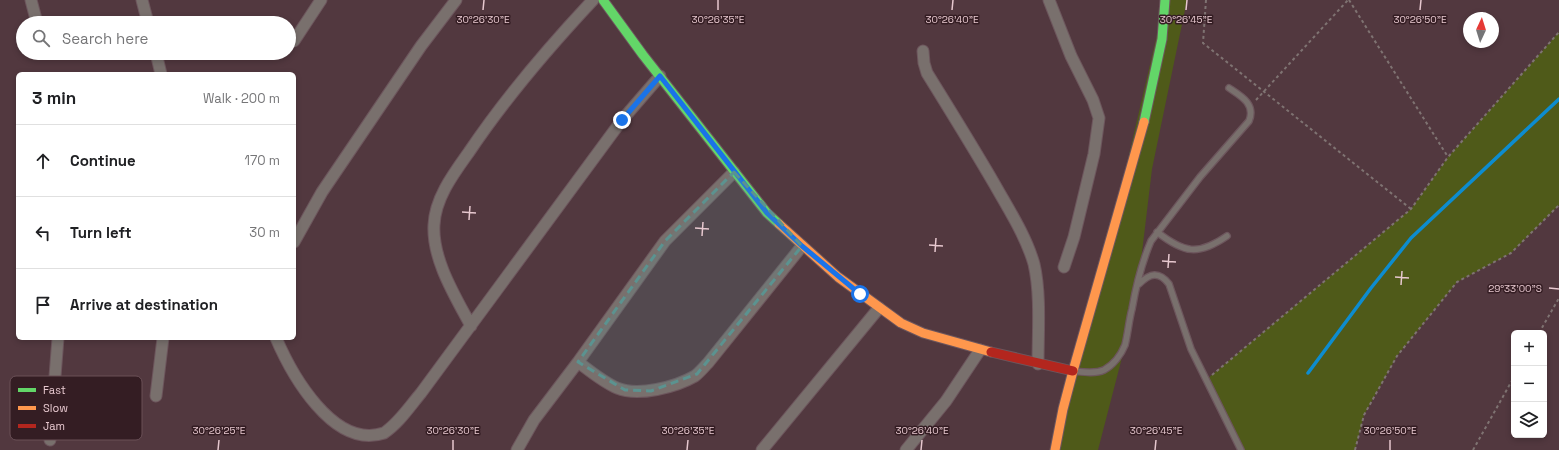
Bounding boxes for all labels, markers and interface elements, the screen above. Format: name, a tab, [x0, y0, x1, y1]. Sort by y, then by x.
north arrow	[1463, 12, 1499, 48]
text: 30°26'30"E	[456, 13, 510, 26]
text: 30°26'35"E	[692, 13, 745, 26]
text: 30°26'40"E	[925, 13, 979, 26]
text: 30°26'45"E	[1160, 13, 1213, 26]
text: 30°26'50"E	[1393, 13, 1447, 26]
search box	[16, 16, 296, 60]
icon: search	[30, 27, 52, 49]
text: Search here	[62, 29, 148, 48]
text: 3 min	[32, 87, 76, 109]
text: Walk · 200 m	[203, 90, 280, 107]
route end	[613, 111, 631, 129]
icon: ahead	[32, 150, 54, 172]
text: Continue	[70, 151, 136, 170]
text: 170 m	[244, 152, 280, 169]
icon: left	[32, 222, 54, 244]
text: Turn left	[70, 223, 132, 242]
text: 30 m	[249, 224, 280, 241]
text: 29°33'00"S	[1488, 282, 1542, 295]
route start	[851, 285, 869, 303]
icon: arrive	[32, 294, 54, 316]
text: Arrive at destination	[70, 295, 218, 314]
map controls	[1511, 330, 1547, 438]
button: +	[1511, 330, 1547, 366]
button: −	[1511, 366, 1547, 402]
legend	[10, 376, 142, 440]
text: Fast	[43, 383, 66, 397]
text: Slow	[43, 401, 68, 415]
button: layers	[1511, 402, 1547, 438]
text: Jam	[43, 419, 65, 433]
text: 30°26'25"E	[193, 424, 246, 437]
text: 30°26'30"E	[426, 424, 480, 437]
text: 30°26'35"E	[662, 424, 715, 437]
text: 30°26'40"E	[895, 424, 949, 437]
text: 30°26'45"E	[1130, 424, 1183, 437]
text: 30°26'50"E	[1363, 424, 1417, 437]

